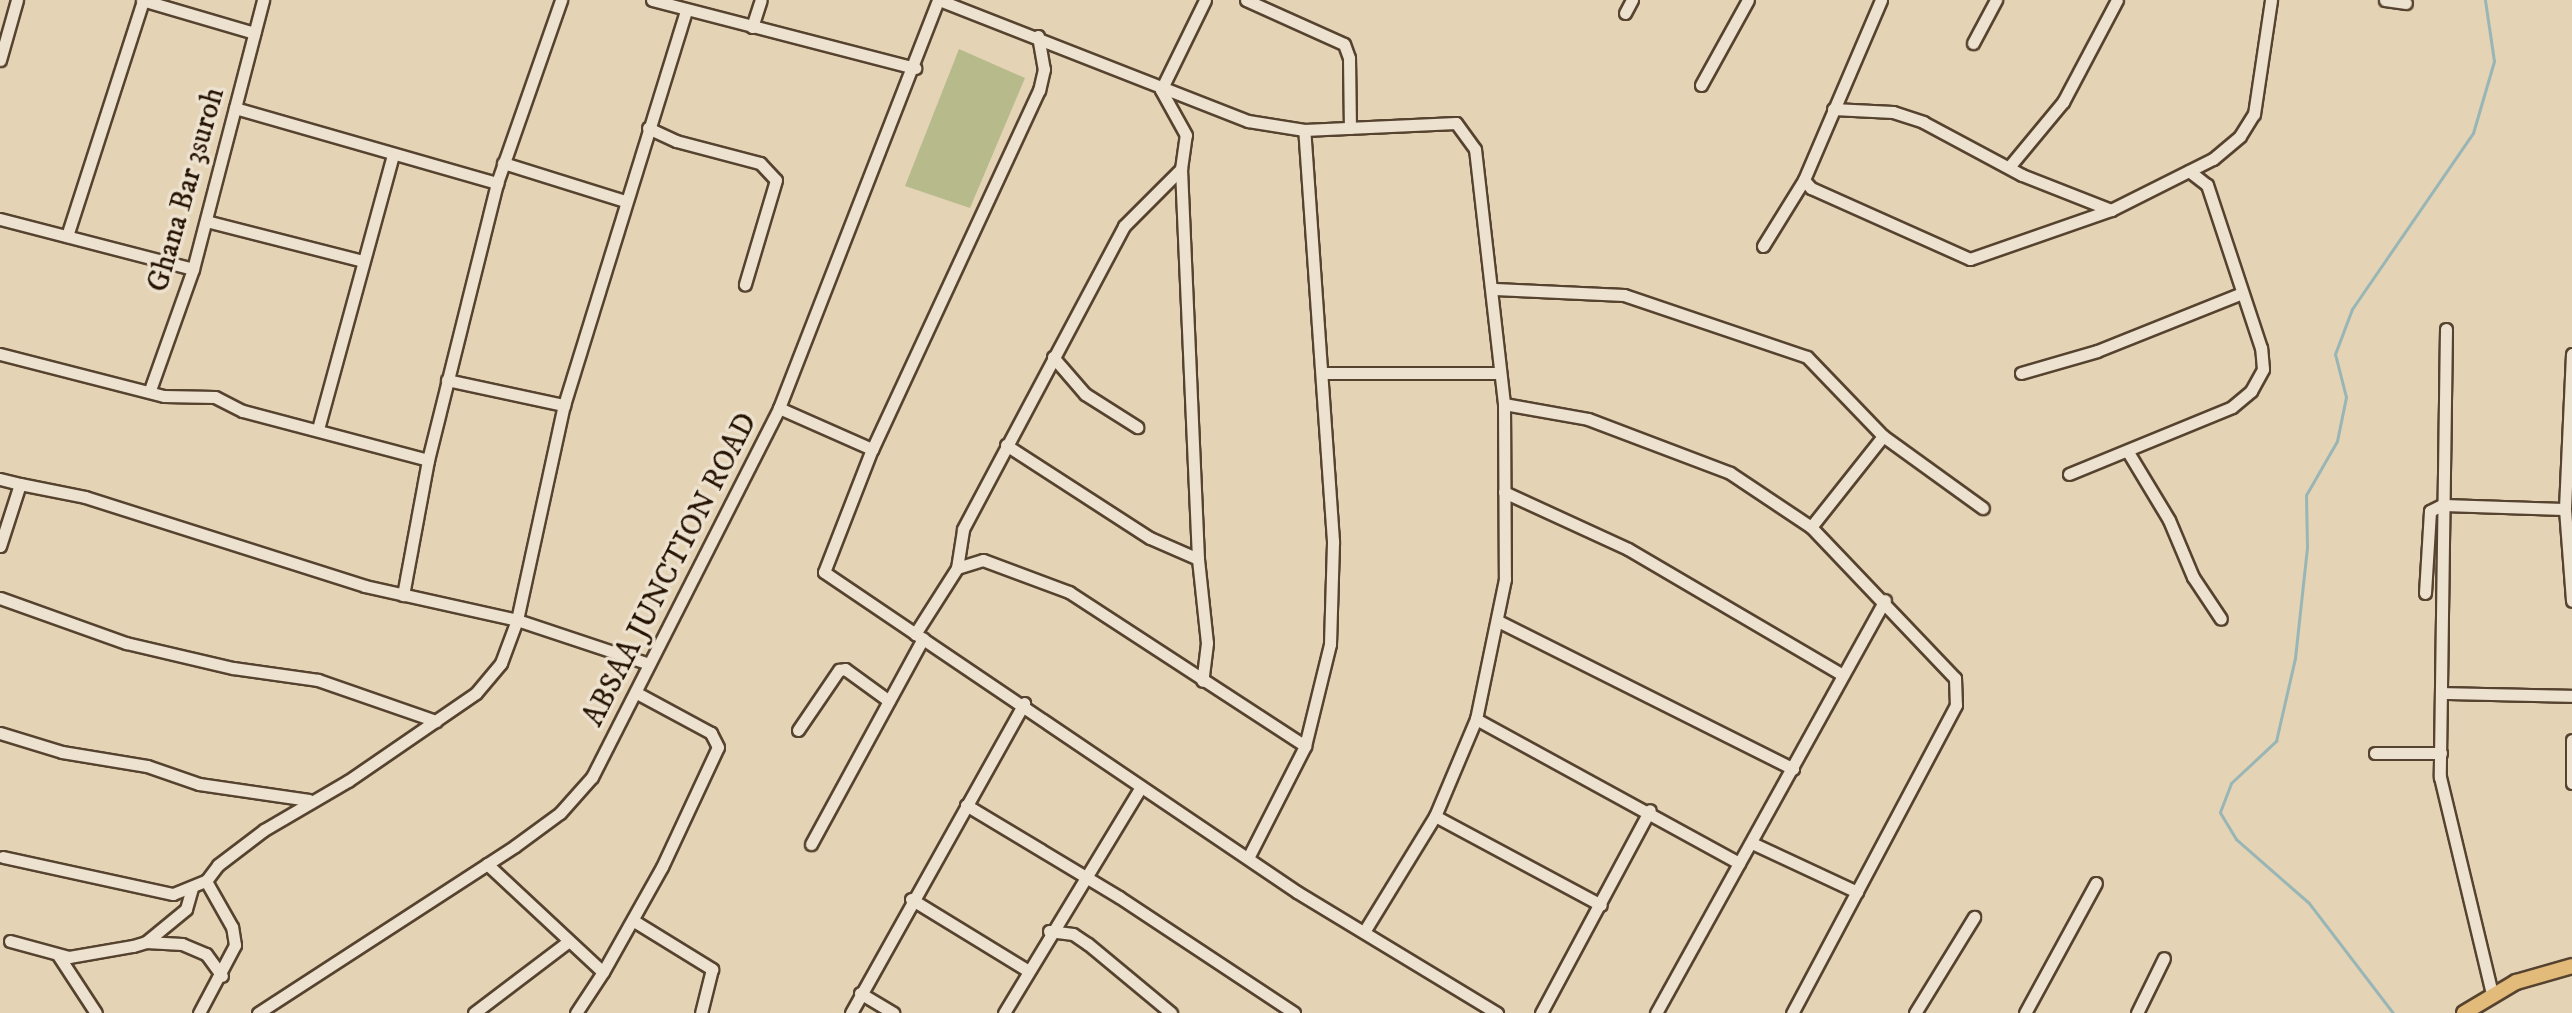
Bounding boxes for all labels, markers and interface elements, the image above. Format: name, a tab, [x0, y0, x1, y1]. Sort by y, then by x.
street label: Ghana Bar 3suroh	[141, 84, 233, 296]
street label: ABSAA JUNCTION ROAD	[576, 407, 766, 733]

